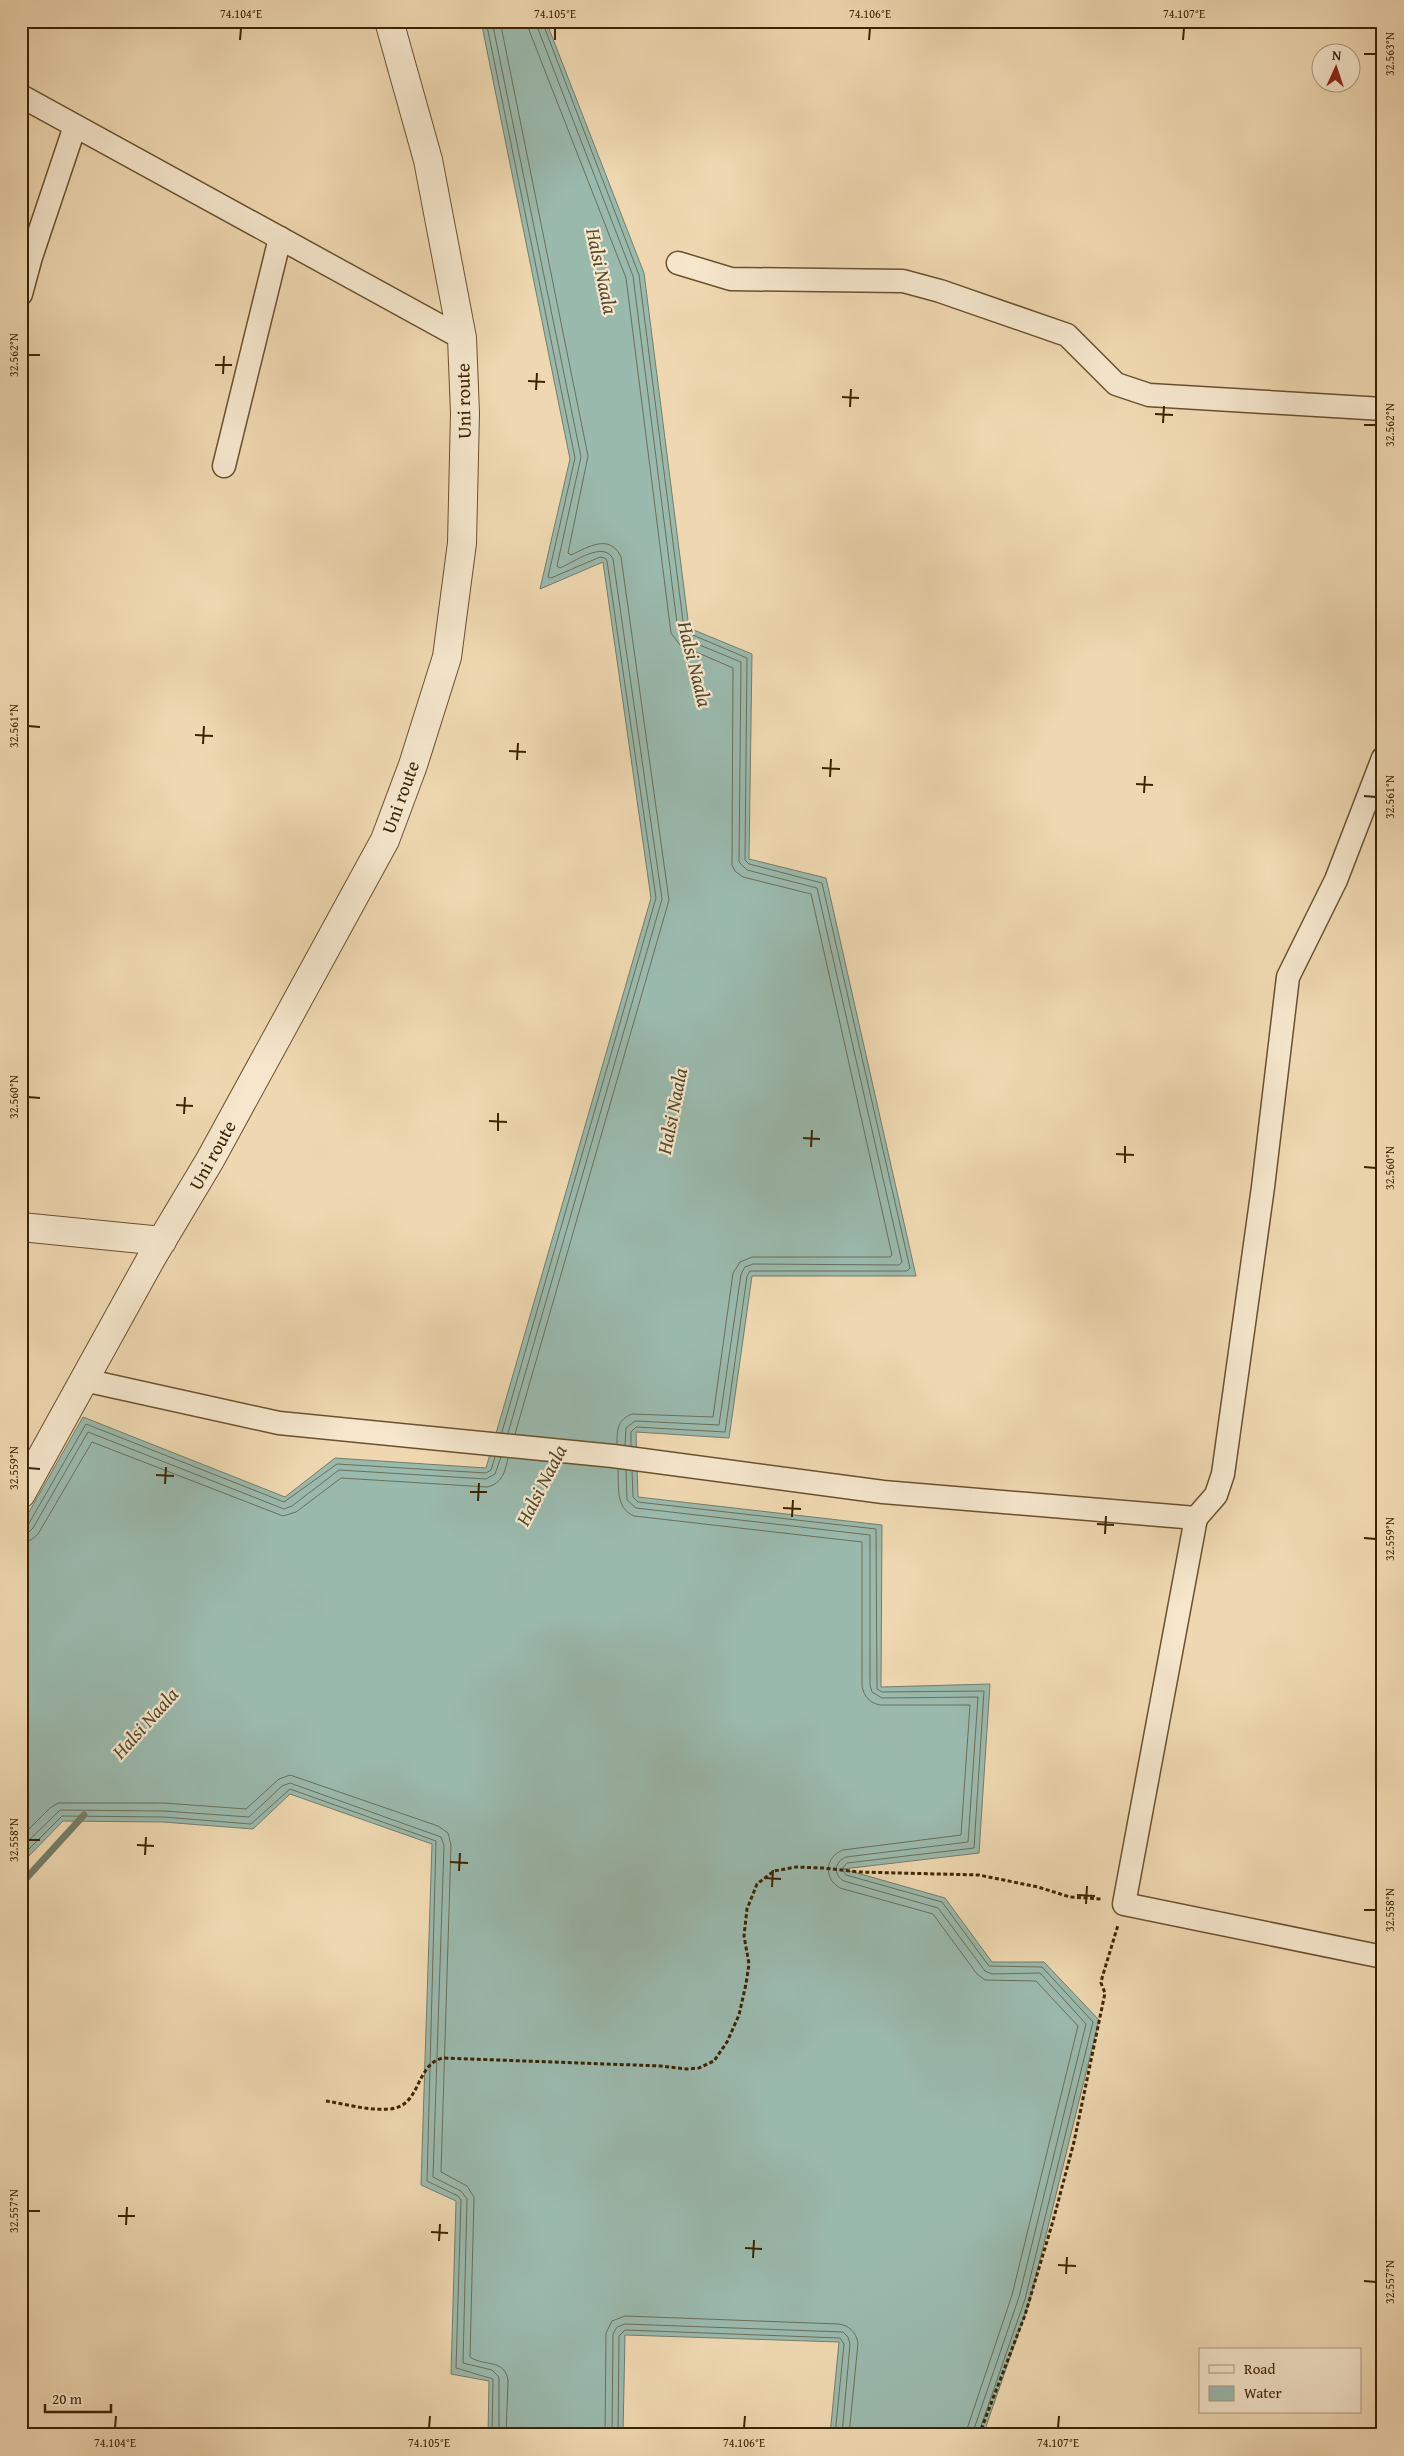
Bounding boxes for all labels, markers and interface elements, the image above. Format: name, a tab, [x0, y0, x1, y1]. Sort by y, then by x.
text: 74.104°E	[220, 5, 262, 22]
text: 74.105°E	[534, 5, 576, 22]
text: 74.106°E	[849, 5, 891, 22]
text: 74.107°E	[1163, 5, 1205, 22]
text: 32.563°N	[1381, 32, 1398, 76]
north arrow	[1312, 42, 1362, 92]
text: N	[1331, 45, 1343, 65]
water label: Halsi Naala	[579, 224, 626, 317]
text: 32.562°N	[5, 333, 22, 377]
street label: Uni route	[448, 363, 478, 439]
text: 32.562°N	[1381, 403, 1398, 447]
water label: Halsi Naala	[671, 617, 720, 711]
text: 32.561°N	[5, 704, 22, 748]
street label: Uni route	[374, 756, 426, 837]
text: 32.561°N	[1381, 775, 1398, 819]
water label: Halsi Naala	[649, 1064, 694, 1158]
text: 32.560°N	[5, 1075, 22, 1119]
street label: Uni route	[181, 1115, 243, 1195]
text: 32.560°N	[1381, 1146, 1398, 1190]
water label: Halsi Naala	[507, 1439, 574, 1531]
text: 32.559°N	[5, 1446, 22, 1490]
text: 32.559°N	[1381, 1517, 1398, 1561]
water label: Halsi Naala	[104, 1680, 185, 1766]
text: 32.558°N	[5, 1818, 22, 1862]
text: 32.558°N	[1381, 1888, 1398, 1932]
text: 32.557°N	[5, 2189, 22, 2233]
text: 32.557°N	[1381, 2260, 1398, 2304]
legend	[1199, 2348, 1362, 2414]
text: Road	[1244, 2358, 1275, 2379]
scale bar	[45, 2381, 111, 2413]
text: Water	[1244, 2382, 1282, 2403]
text: 20 m	[52, 2388, 83, 2409]
text: 74.104°E	[94, 2434, 136, 2451]
text: 74.105°E	[408, 2434, 450, 2451]
text: 74.106°E	[723, 2434, 765, 2451]
text: 74.107°E	[1037, 2434, 1079, 2451]

